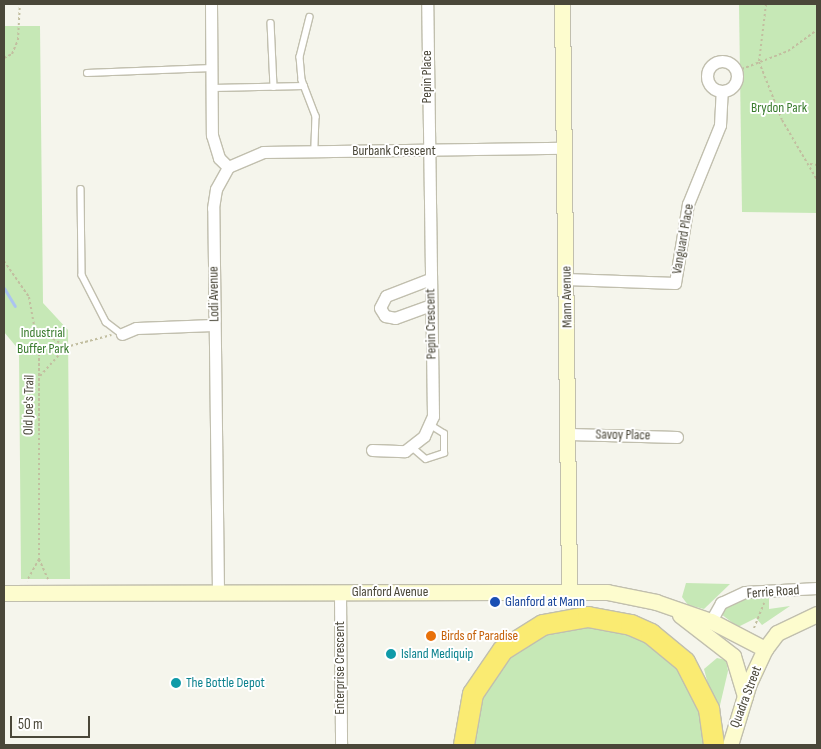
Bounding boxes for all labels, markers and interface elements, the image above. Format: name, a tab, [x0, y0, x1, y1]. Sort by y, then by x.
street label: Pepin Place	[419, 50, 435, 104]
park label: Brydon Park	[751, 100, 807, 116]
street label: Burbank Crescent	[352, 143, 436, 159]
street label: Vanguard Place	[669, 203, 697, 275]
street label: Lodi Avenue	[205, 266, 223, 322]
street label: Mann Avenue	[558, 266, 576, 328]
street label: Pepin Crescent	[422, 288, 440, 360]
park label: Industrial Buffer Park	[17, 325, 69, 358]
street label: Old Joe's Trail	[20, 375, 38, 435]
street label: Savoy Place	[595, 426, 651, 444]
street label: Ferrie Road	[746, 582, 800, 602]
street label: Glanford Avenue	[352, 584, 428, 600]
place label: Glanford at Mann	[505, 594, 585, 610]
marker: Glanford at Mann	[489, 596, 501, 608]
street label: Enterprise Crescent	[332, 621, 348, 715]
place label: Birds of Paradise	[441, 628, 518, 644]
marker: Birds of Paradise	[425, 630, 437, 642]
place label: Island Mediquip	[401, 646, 473, 662]
marker: Island Mediquip	[385, 648, 397, 660]
street label: Quadra Street	[727, 664, 765, 730]
place label: The Bottle Depot	[186, 675, 265, 691]
marker: The Bottle Depot	[170, 677, 182, 689]
scale bar	[12, 706, 92, 738]
text: 50 m	[18, 715, 43, 734]

